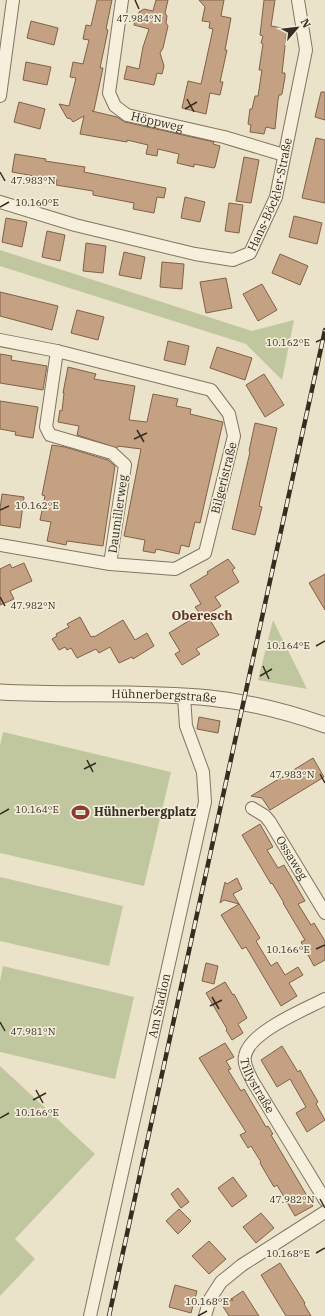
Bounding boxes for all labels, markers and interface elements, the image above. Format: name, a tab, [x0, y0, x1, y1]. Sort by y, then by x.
north arrow	[277, 8, 317, 48]
text: 47.984°N	[116, 12, 162, 25]
text: N	[298, 16, 314, 31]
street label: Höppweg	[130, 108, 185, 135]
street label: Hans-Böckler-Straße	[244, 136, 295, 254]
text: 47.983°N	[10, 174, 56, 187]
text: 10.160°E	[15, 196, 59, 209]
text: 10.162°E	[266, 336, 310, 349]
street label: Bilgeristraße	[207, 440, 240, 515]
street label: Daumillerweg	[105, 473, 131, 554]
text: 10.162°E	[15, 499, 59, 512]
text: 47.982°N	[10, 599, 56, 612]
district label: Oberesch	[171, 607, 233, 624]
text: 10.164°E	[266, 639, 310, 652]
street label: Hühnerbergstraße	[111, 686, 217, 706]
text: 47.983°N	[269, 768, 315, 781]
sports icon: Hühnerbergplatz	[71, 802, 91, 822]
text: 10.164°E	[15, 803, 59, 816]
place label: Hühnerbergplatz	[94, 804, 196, 819]
street label: Ossaweg	[273, 833, 311, 883]
text: 10.166°E	[266, 943, 310, 956]
street label: Am Stadion	[144, 971, 174, 1039]
text: 47.981°N	[10, 1025, 56, 1038]
street label: Tillystraße	[237, 1057, 278, 1116]
text: 10.166°E	[15, 1106, 59, 1119]
text: 47.982°N	[269, 1193, 315, 1206]
text: 10.168°E	[266, 1247, 310, 1260]
text: 10.168°E	[185, 1295, 229, 1308]

